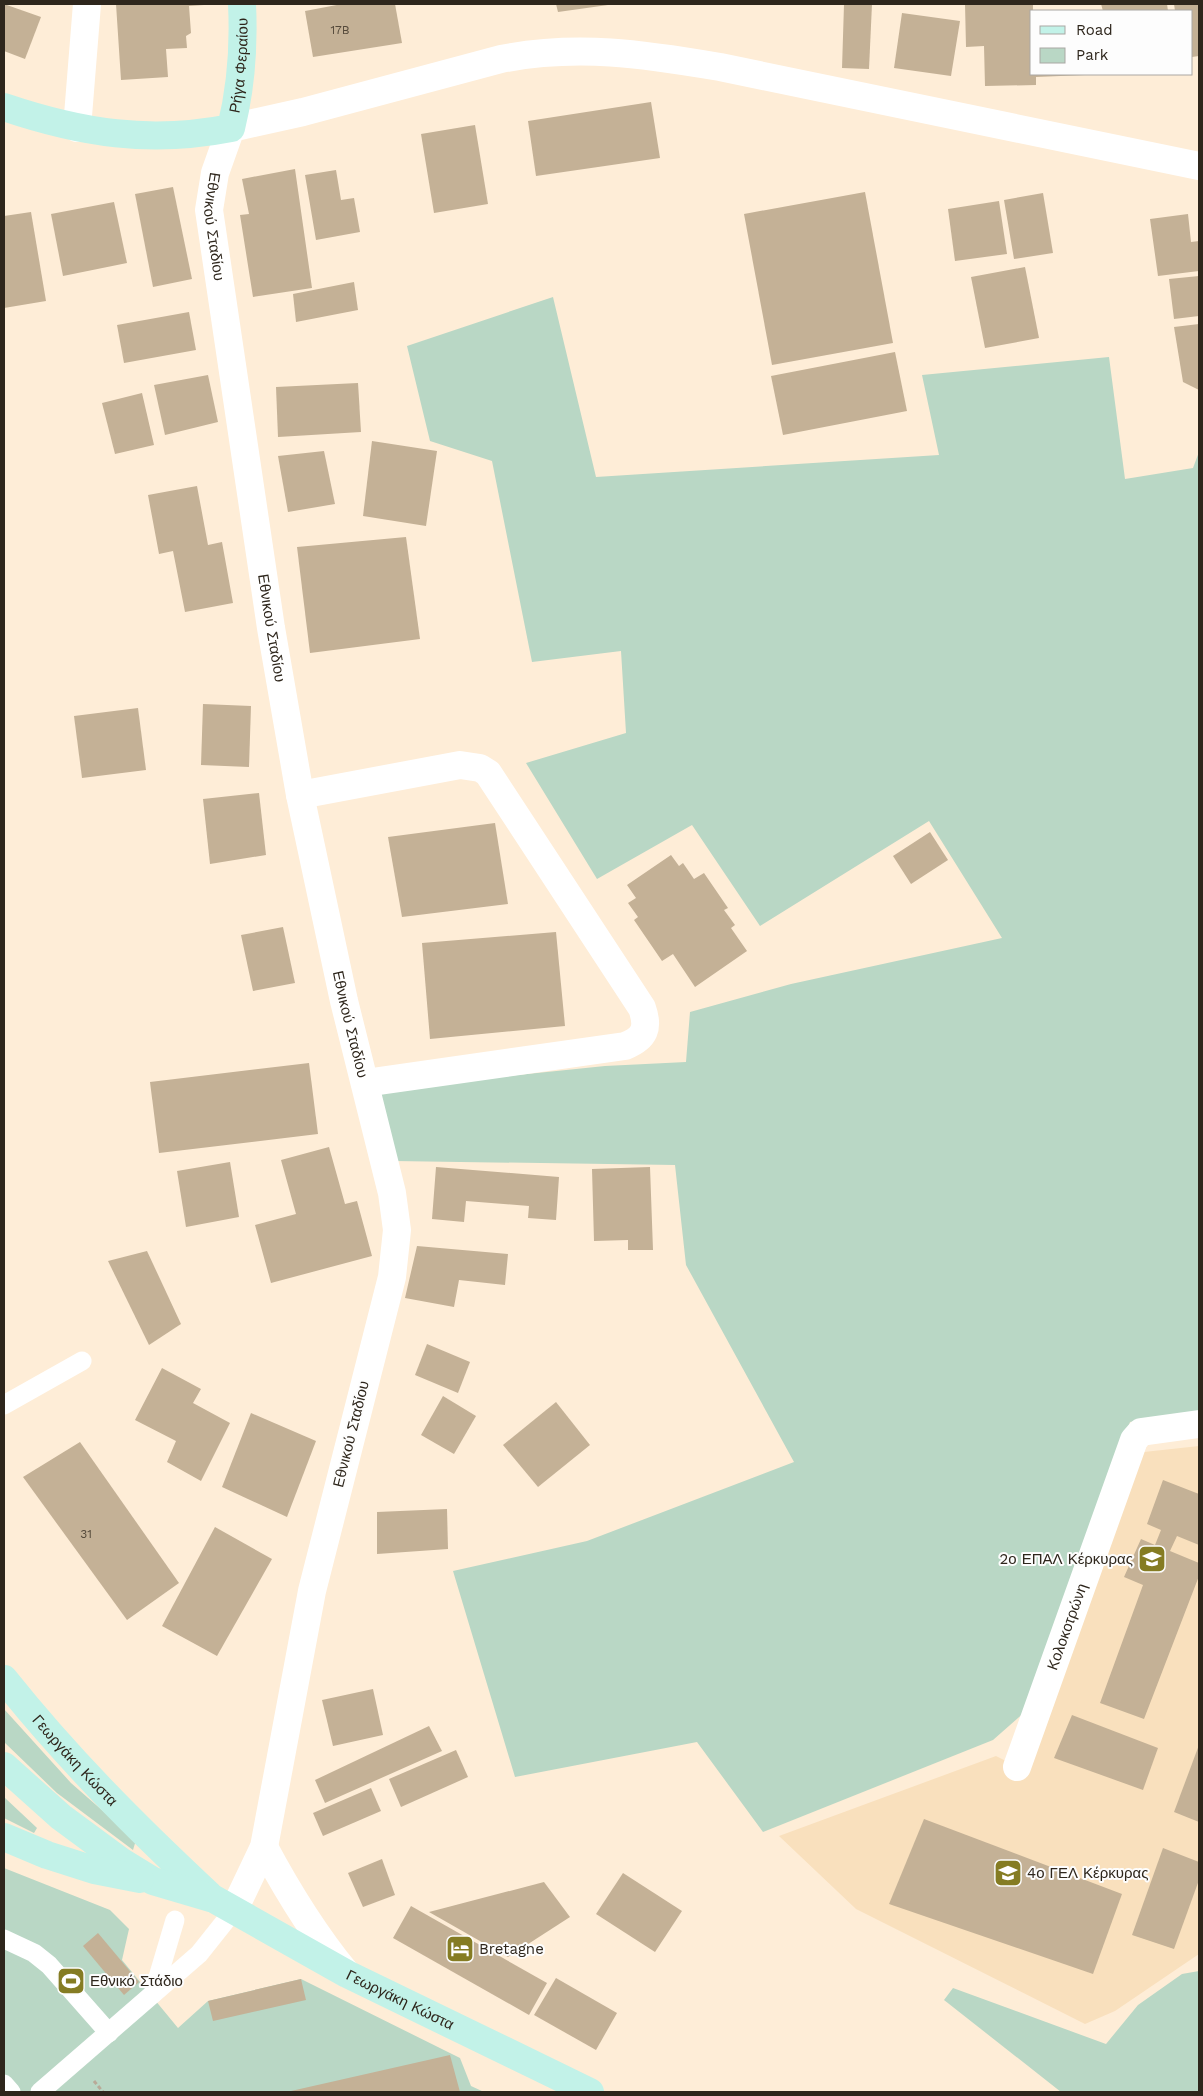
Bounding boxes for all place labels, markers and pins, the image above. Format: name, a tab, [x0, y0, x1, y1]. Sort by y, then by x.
school or university icon: 2ο ΕΠΑΛ Κέρκυρας	[1137, 1544, 1167, 1574]
place label: 2ο ΕΠΑΛ Κέρκυρας	[999, 1550, 1133, 1568]
school or university icon: 4ο ΓΕΛ Κέρκυρας	[993, 1858, 1023, 1888]
place label: 4ο ΓΕΛ Κέρκυρας	[1027, 1864, 1148, 1882]
hotel icon: Bretagne	[445, 1934, 475, 1964]
place label: Bretagne	[479, 1940, 544, 1958]
sports icon: Εθνικό Στάδιο	[56, 1966, 86, 1996]
place label: Εθνικό Στάδιο	[90, 1972, 183, 1990]

